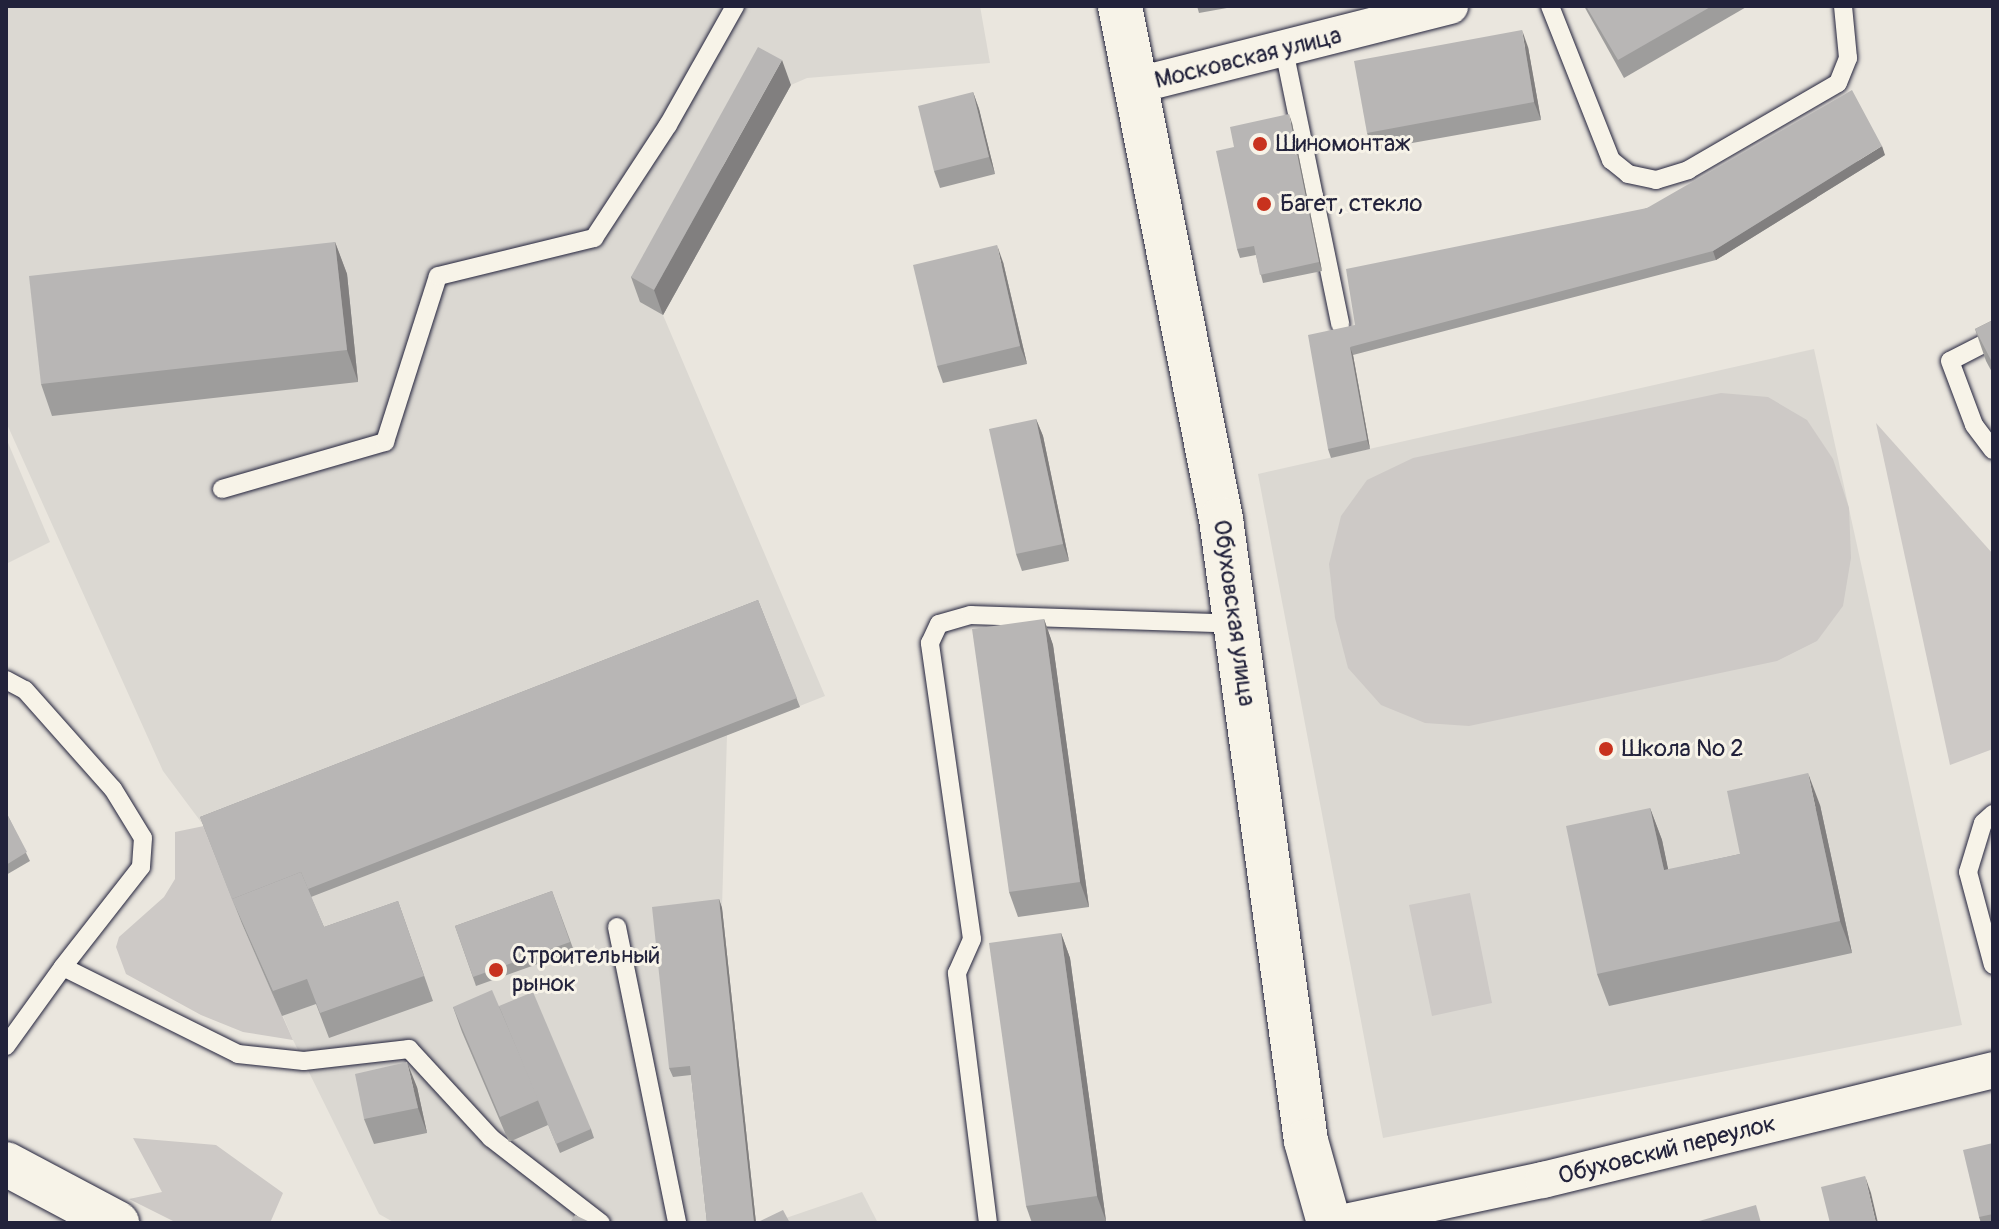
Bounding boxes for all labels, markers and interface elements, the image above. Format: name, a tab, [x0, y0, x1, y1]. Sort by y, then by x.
street label: Московская улица	[1152, 21, 1344, 95]
place label: Шиномонтаж	[1276, 130, 1410, 158]
marker: Шиномонтаж	[1251, 135, 1269, 153]
place label: Багет, стекло	[1280, 190, 1422, 218]
marker: Багет, стекло	[1255, 195, 1273, 213]
street label: Обуховская улица	[1207, 518, 1261, 708]
place label: Школа № 2	[1622, 735, 1744, 763]
marker: Школа № 2	[1597, 740, 1615, 758]
place label: Строительный рынок	[512, 942, 660, 998]
marker: Строительный рынок	[487, 961, 505, 979]
street label: Обуховский переулок	[1555, 1109, 1779, 1191]

